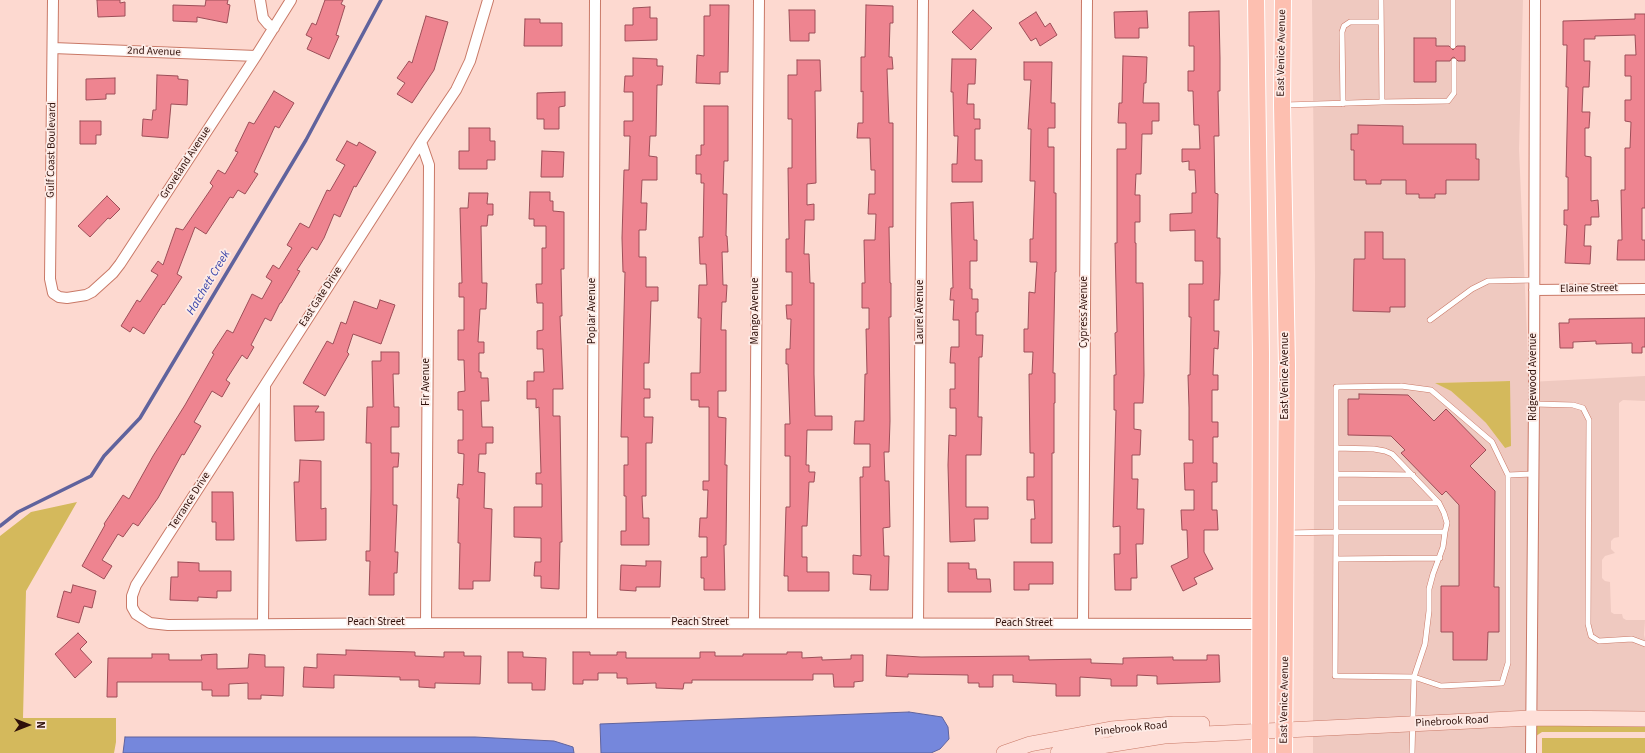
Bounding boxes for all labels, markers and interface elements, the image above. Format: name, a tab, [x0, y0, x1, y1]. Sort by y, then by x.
street label: East Venice Avenue	[1275, 9, 1289, 97]
street label: 2nd Avenue	[127, 44, 181, 60]
street label: Gulf Coast Boulevard	[45, 102, 59, 198]
street label: Groveland Avenue	[158, 124, 214, 202]
water label: Hatchett Creek	[184, 248, 234, 318]
street label: East Gate Drive	[297, 265, 345, 329]
street label: Cypress Avenue	[1078, 276, 1092, 348]
street label: Mango Avenue	[749, 277, 763, 345]
street label: Poplar Avenue	[586, 278, 600, 344]
street label: Laurel Avenue	[914, 280, 928, 344]
street label: Elaine Street	[1560, 282, 1618, 296]
street label: East Venice Avenue	[1279, 332, 1293, 420]
street label: Ridgewood Avenue	[1527, 333, 1541, 421]
street label: Fir Avenue	[420, 358, 434, 406]
street label: Terrance Drive	[167, 470, 213, 532]
street label: Peach Street	[347, 616, 405, 630]
street label: Peach Street	[671, 616, 729, 630]
street label: Peach Street	[995, 617, 1053, 631]
street label: East Venice Avenue	[1278, 656, 1292, 744]
north arrow	[8, 705, 48, 745]
street label: Pinebrook Road	[1415, 713, 1489, 731]
street label: Pinebrook Road	[1094, 719, 1168, 739]
text: N	[33, 721, 48, 729]

